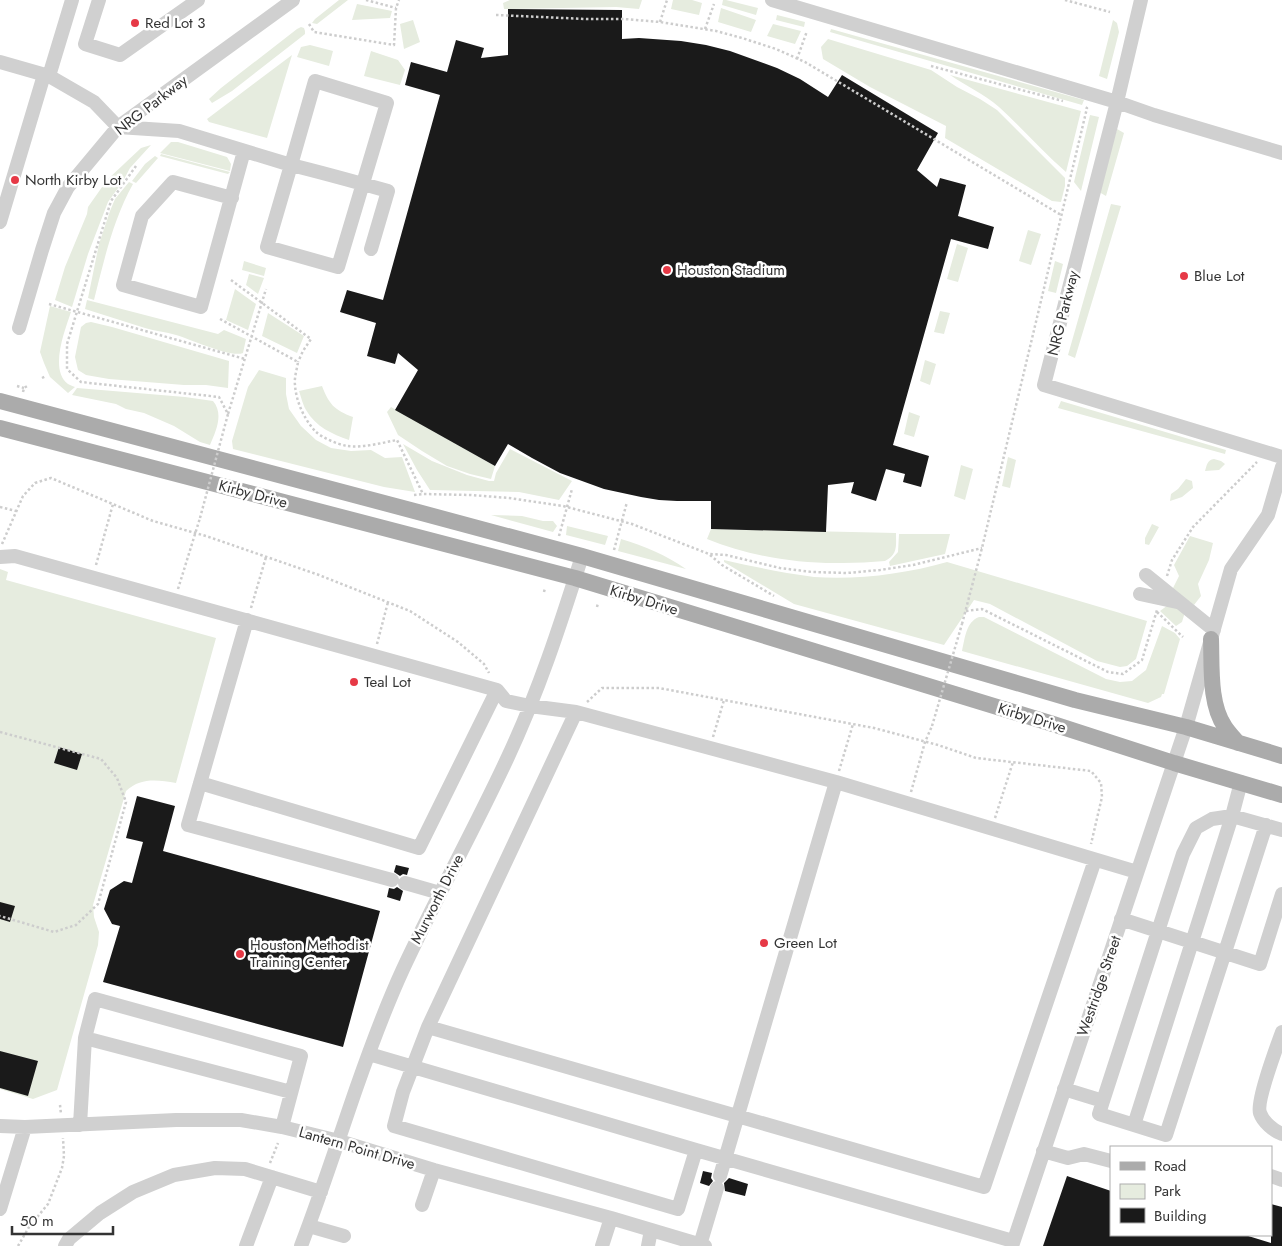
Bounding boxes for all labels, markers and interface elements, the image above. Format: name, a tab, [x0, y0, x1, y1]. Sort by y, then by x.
place label: Red Lot 3	[145, 12, 205, 34]
marker: Red Lot 3	[129, 17, 141, 29]
street label: NRG Parkway	[110, 69, 192, 140]
place label: North Kirby Lot	[25, 169, 122, 191]
marker: North Kirby Lot	[9, 174, 21, 186]
place label: Houston Stadium	[677, 259, 785, 281]
marker: Houston Stadium	[661, 264, 673, 276]
place label: Blue Lot	[1194, 265, 1245, 287]
street label: NRG Parkway	[1042, 268, 1084, 358]
marker: Blue Lot	[1178, 270, 1190, 282]
street label: Kirby Drive	[216, 474, 290, 514]
street label: Kirby Drive	[607, 579, 681, 621]
place label: Teal Lot	[364, 671, 411, 693]
marker: Teal Lot	[348, 676, 360, 688]
street label: Kirby Drive	[995, 697, 1069, 739]
street label: Murworth Drive	[405, 850, 469, 948]
place label: Green Lot	[774, 932, 837, 954]
street label: Westridge Street	[1071, 932, 1127, 1039]
place label: Houston Methodist Training Center	[250, 934, 369, 973]
marker: Green Lot	[758, 937, 770, 949]
marker: Houston Methodist Training Center	[234, 948, 246, 960]
street label: Lantern Point Drive	[296, 1121, 418, 1175]
legend	[1110, 1146, 1272, 1236]
text: Road	[1154, 1155, 1186, 1177]
text: Park	[1154, 1180, 1181, 1202]
scale bar	[12, 1204, 114, 1236]
text: Building	[1154, 1205, 1206, 1227]
text: 50 m	[20, 1210, 54, 1232]

